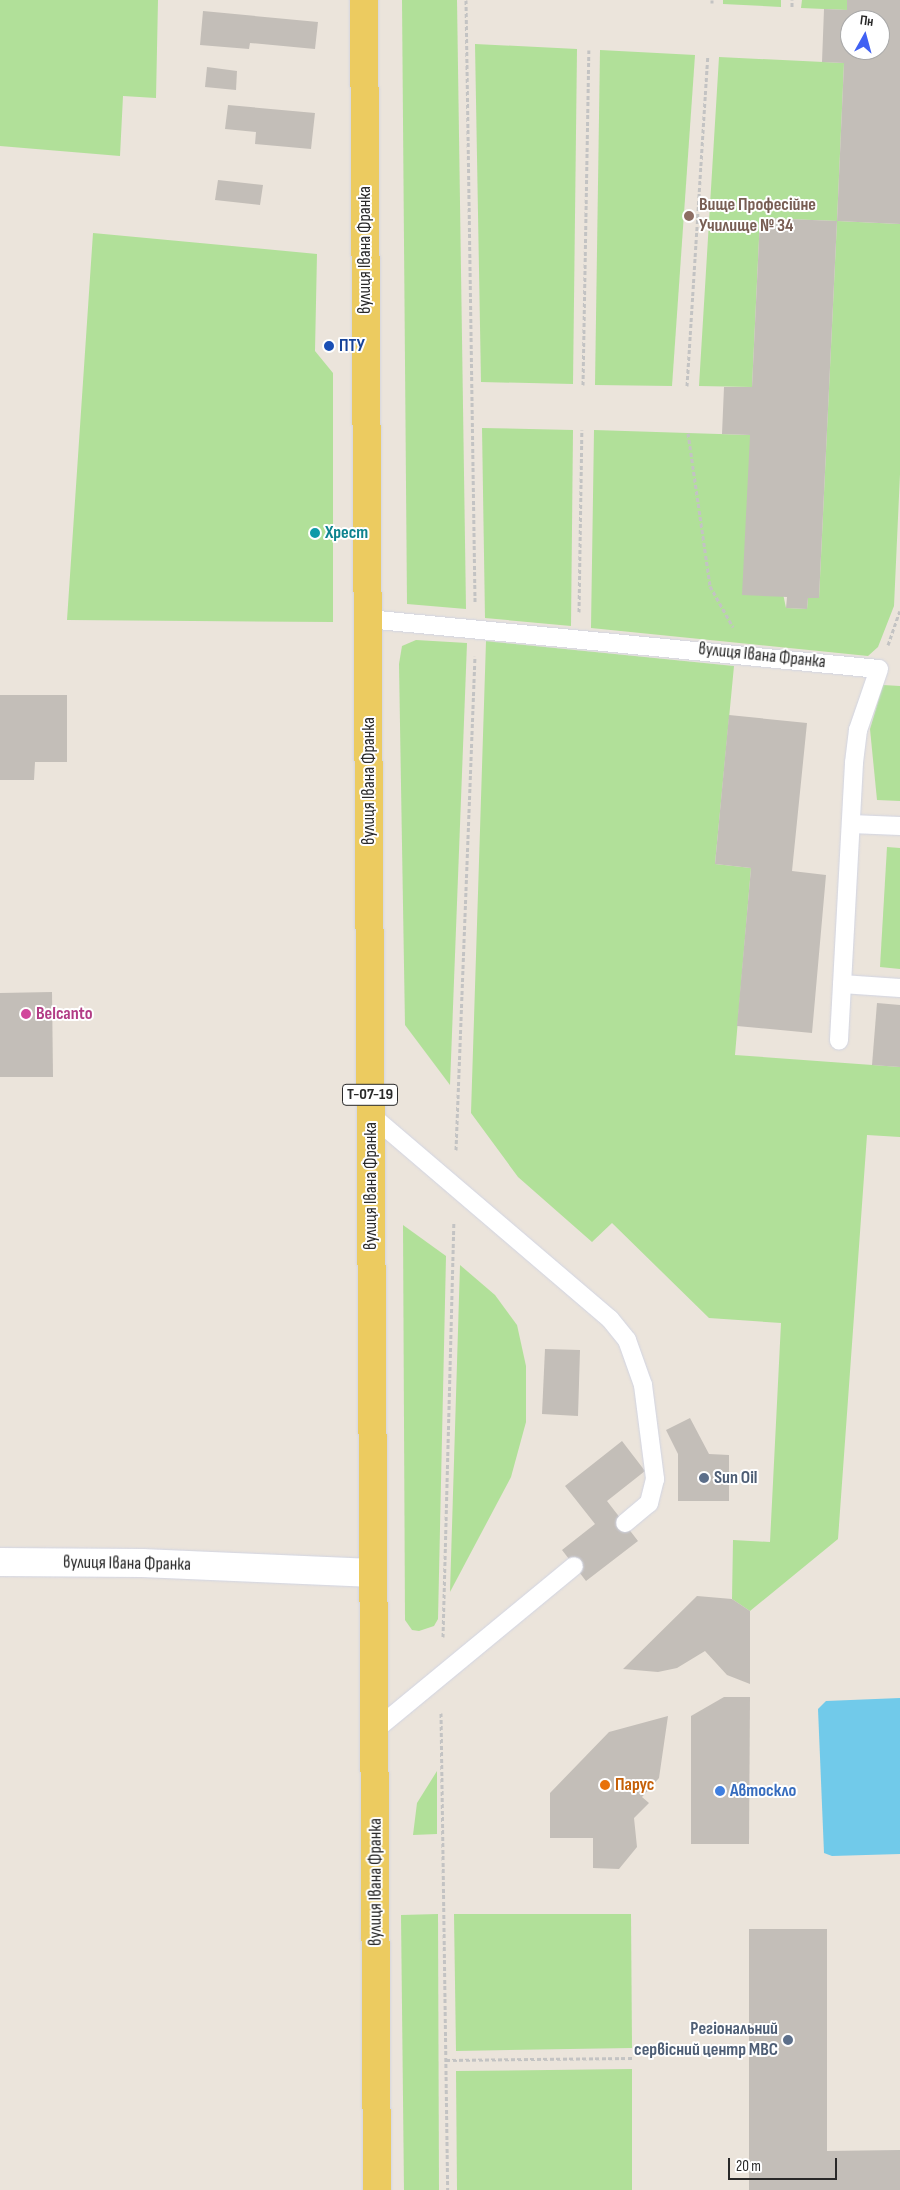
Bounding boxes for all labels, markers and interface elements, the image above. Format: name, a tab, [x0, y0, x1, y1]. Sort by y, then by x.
north arrow	[840, 10, 890, 60]
text: Пн	[859, 11, 875, 30]
street label: вулиця Івана Франка	[354, 186, 376, 314]
place label: Вище Професійне Училище № 34	[699, 195, 816, 238]
marker: Вище Професійне Училище № 34	[683, 210, 695, 222]
place label: ПТУ	[339, 335, 365, 357]
marker: ПТУ	[323, 340, 335, 352]
place label: Хрест	[325, 522, 368, 544]
marker: Хрест	[309, 527, 321, 539]
street label: вулиця Івана Франка	[697, 639, 827, 673]
street label: вулиця Івана Франка	[358, 717, 380, 845]
place label: Belcanto	[36, 1003, 93, 1025]
marker: Belcanto	[20, 1008, 32, 1020]
road number: Т-07-19	[341, 1082, 399, 1108]
street label: вулиця Івана Франка	[360, 1122, 382, 1250]
place label: Sun Oil	[714, 1467, 757, 1489]
marker: Sun Oil	[698, 1472, 710, 1484]
street label: вулиця Івана Франка	[63, 1552, 191, 1576]
place label: Парус	[615, 1774, 654, 1796]
marker: Парус	[599, 1779, 611, 1791]
place label: Автоскло	[730, 1780, 796, 1802]
marker: Автоскло	[714, 1785, 726, 1797]
street label: вулиця Івана Франка	[365, 1818, 387, 1946]
place label: Регіональний сервісний центр МВС	[634, 2019, 778, 2062]
marker: Регіональний сервісний центр МВС	[782, 2034, 794, 2046]
scale bar	[730, 2148, 839, 2180]
text: 20 m	[736, 2157, 761, 2176]

